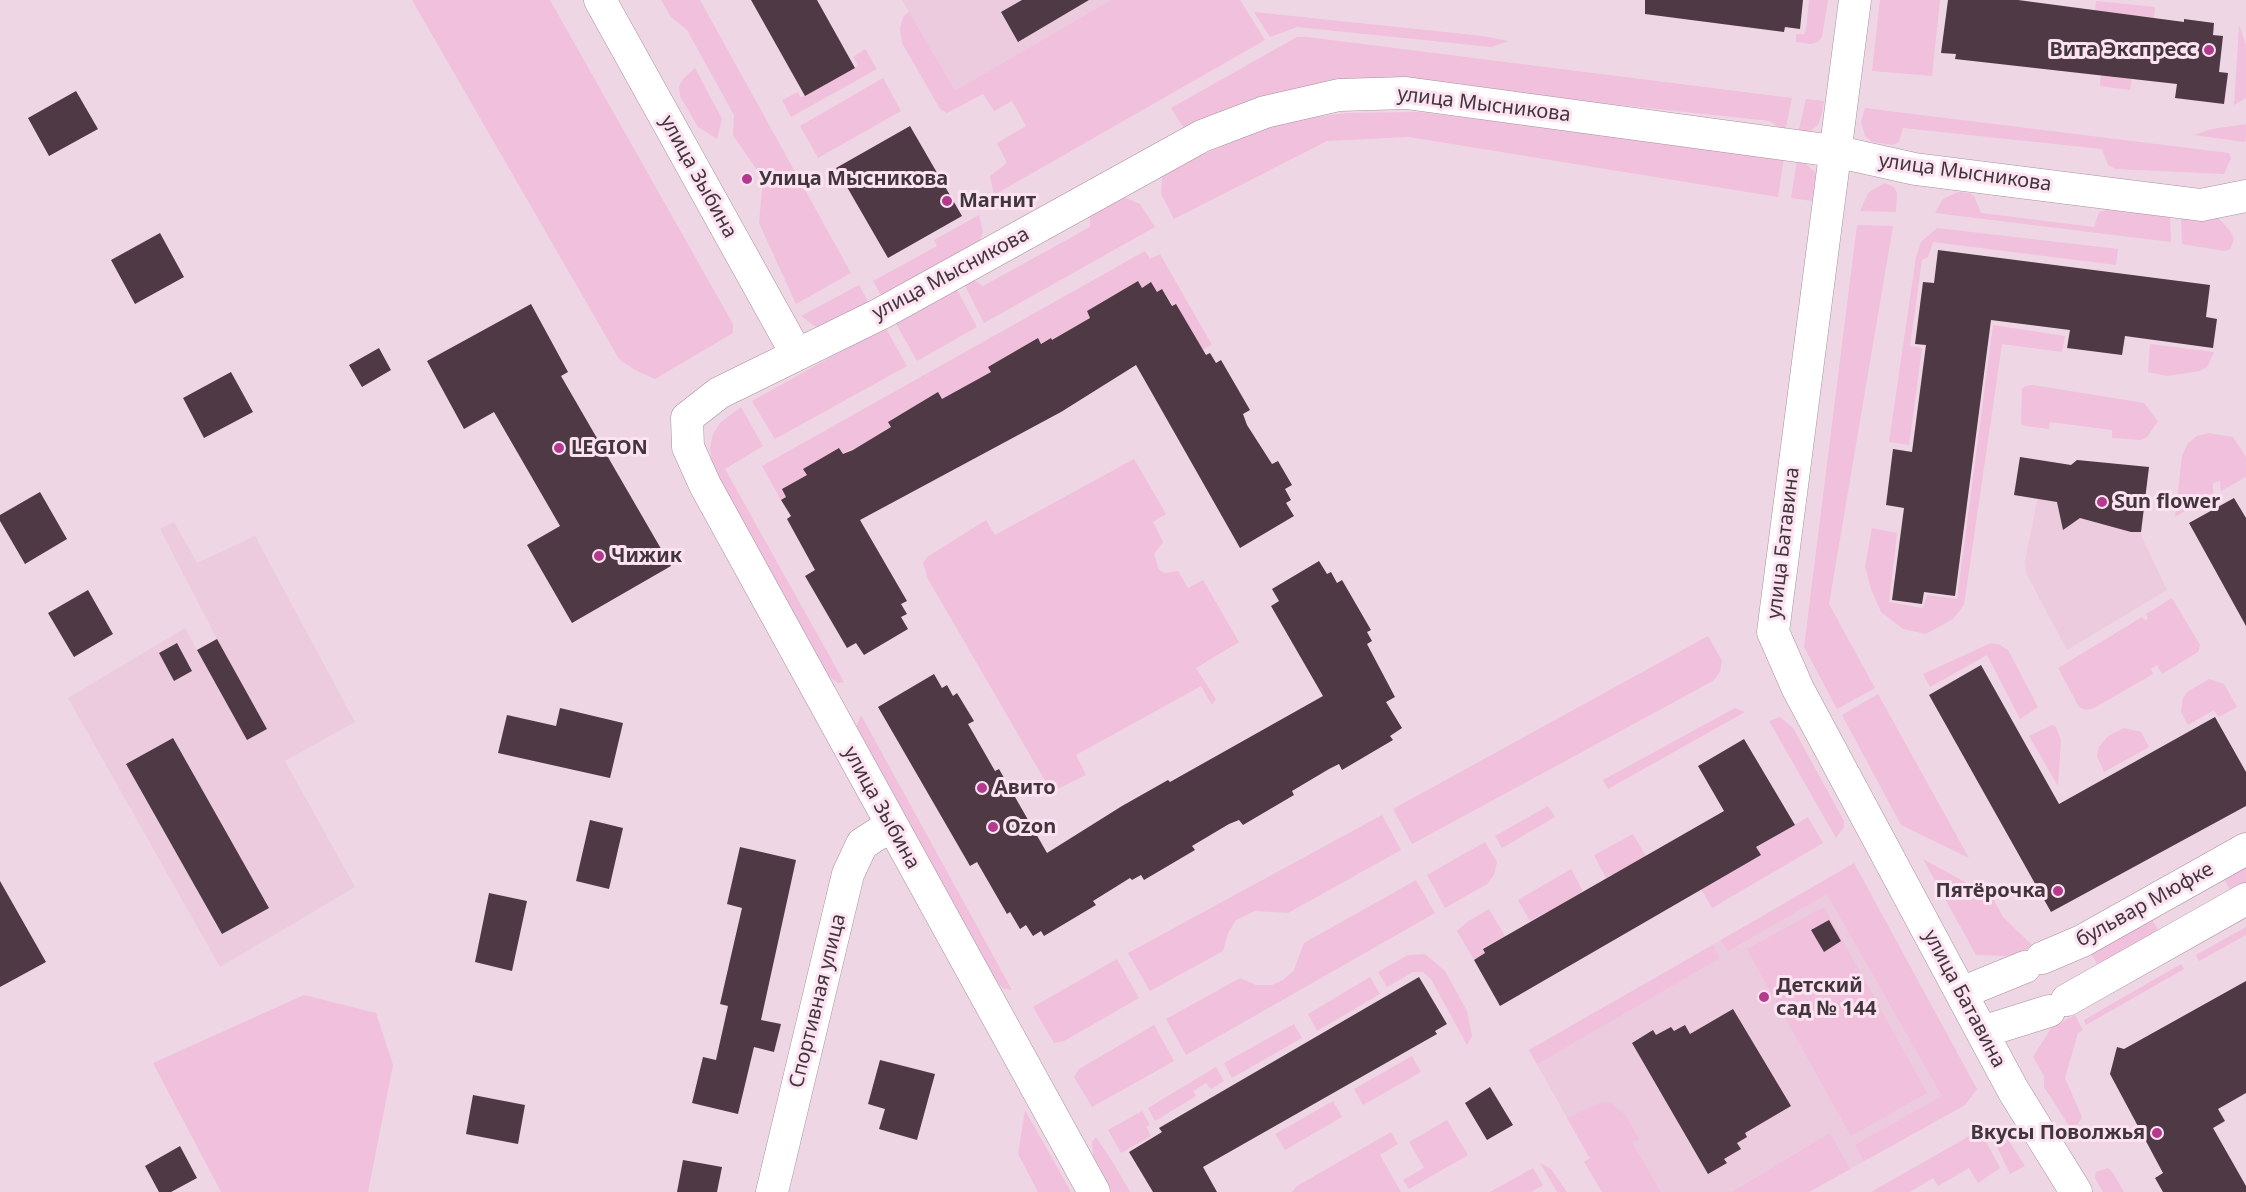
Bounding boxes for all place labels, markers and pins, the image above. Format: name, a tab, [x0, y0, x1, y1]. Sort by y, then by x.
place label: Вита Экспресс	[2049, 38, 2197, 62]
marker: Вита Экспресс	[2202, 43, 2216, 57]
place label: Улица Мысникова	[759, 167, 948, 191]
marker: Улица Мысникова	[740, 172, 754, 186]
place label: Магнит	[959, 189, 1036, 213]
marker: Магнит	[940, 194, 954, 208]
place label: LEGION	[571, 436, 648, 460]
marker: LEGION	[552, 441, 566, 455]
place label: Sun flower	[2114, 490, 2220, 514]
marker: Sun flower	[2095, 495, 2109, 509]
place label: Чижик	[611, 544, 682, 568]
marker: Чижик	[592, 549, 606, 563]
place label: Авито	[994, 776, 1056, 800]
marker: Авито	[975, 781, 989, 795]
place label: Ozon	[1005, 815, 1056, 839]
marker: Ozon	[986, 820, 1000, 834]
place label: Пятёрочка	[1936, 879, 2046, 903]
marker: Пятёрочка	[2051, 884, 2065, 898]
place label: Детский сад № 144	[1776, 974, 1876, 1021]
marker: Детский сад № 144	[1757, 990, 1771, 1004]
place label: Вкусы Поволжья	[1971, 1121, 2145, 1145]
marker: Вкусы Поволжья	[2150, 1126, 2164, 1140]

